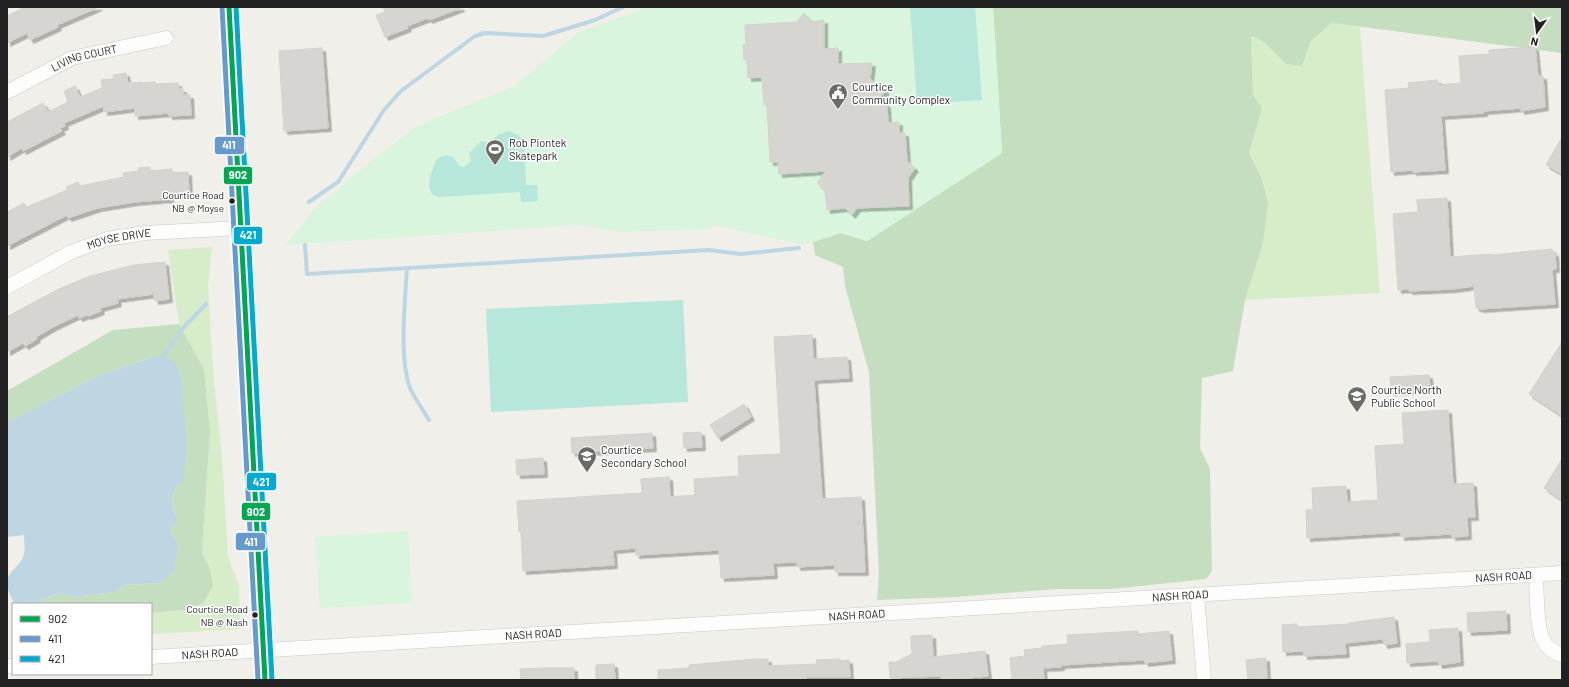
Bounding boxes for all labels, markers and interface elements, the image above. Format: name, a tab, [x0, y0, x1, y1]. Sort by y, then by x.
north arrow	[1517, 12, 1557, 52]
text: N	[1529, 35, 1540, 49]
street label: LIVING COURT	[49, 42, 118, 74]
place label: Courtice Community Complex	[852, 80, 950, 106]
public building icon: Courtice Community Complex	[827, 82, 849, 110]
line badge: 411	[214, 136, 245, 155]
place label: Rob Piontek Skatepark	[509, 136, 567, 162]
text: 411	[222, 138, 236, 151]
sports icon: Rob Piontek Skatepark	[484, 138, 506, 166]
line badge: 902	[223, 166, 253, 185]
text: 902	[229, 168, 247, 181]
place label: Courtice Road NB @ Moyse	[163, 189, 224, 214]
marker: Courtice Road NB @ Moyse	[227, 196, 237, 206]
street label: MOYSE DRIVE	[85, 226, 152, 252]
line badge: 421	[233, 226, 263, 245]
text: 421	[240, 228, 256, 241]
place label: Courtice North Public School	[1371, 383, 1442, 409]
school or university icon: Courtice North Public School	[1346, 385, 1368, 413]
place label: Courtice Secondary School	[601, 443, 687, 469]
school or university icon: Courtice Secondary School	[576, 445, 598, 473]
line badge: 421	[246, 472, 277, 491]
text: 421	[253, 475, 269, 488]
line badge: 902	[241, 502, 271, 521]
text: 902	[247, 505, 265, 518]
line badge: 411	[235, 532, 266, 551]
text: 411	[244, 535, 258, 548]
street label: NASH ROAD	[1475, 568, 1532, 584]
street label: NASH ROAD	[1151, 587, 1209, 603]
legend	[12, 603, 152, 675]
place label: Courtice Road NB @ Nash	[187, 603, 248, 628]
street label: NASH ROAD	[828, 606, 886, 623]
marker: Courtice Road NB @ Nash	[250, 610, 260, 620]
text: 902	[48, 611, 67, 625]
street label: NASH ROAD	[505, 626, 562, 642]
text: 411	[48, 631, 62, 645]
street label: NASH ROAD	[181, 645, 239, 661]
text: 421	[48, 651, 65, 665]

